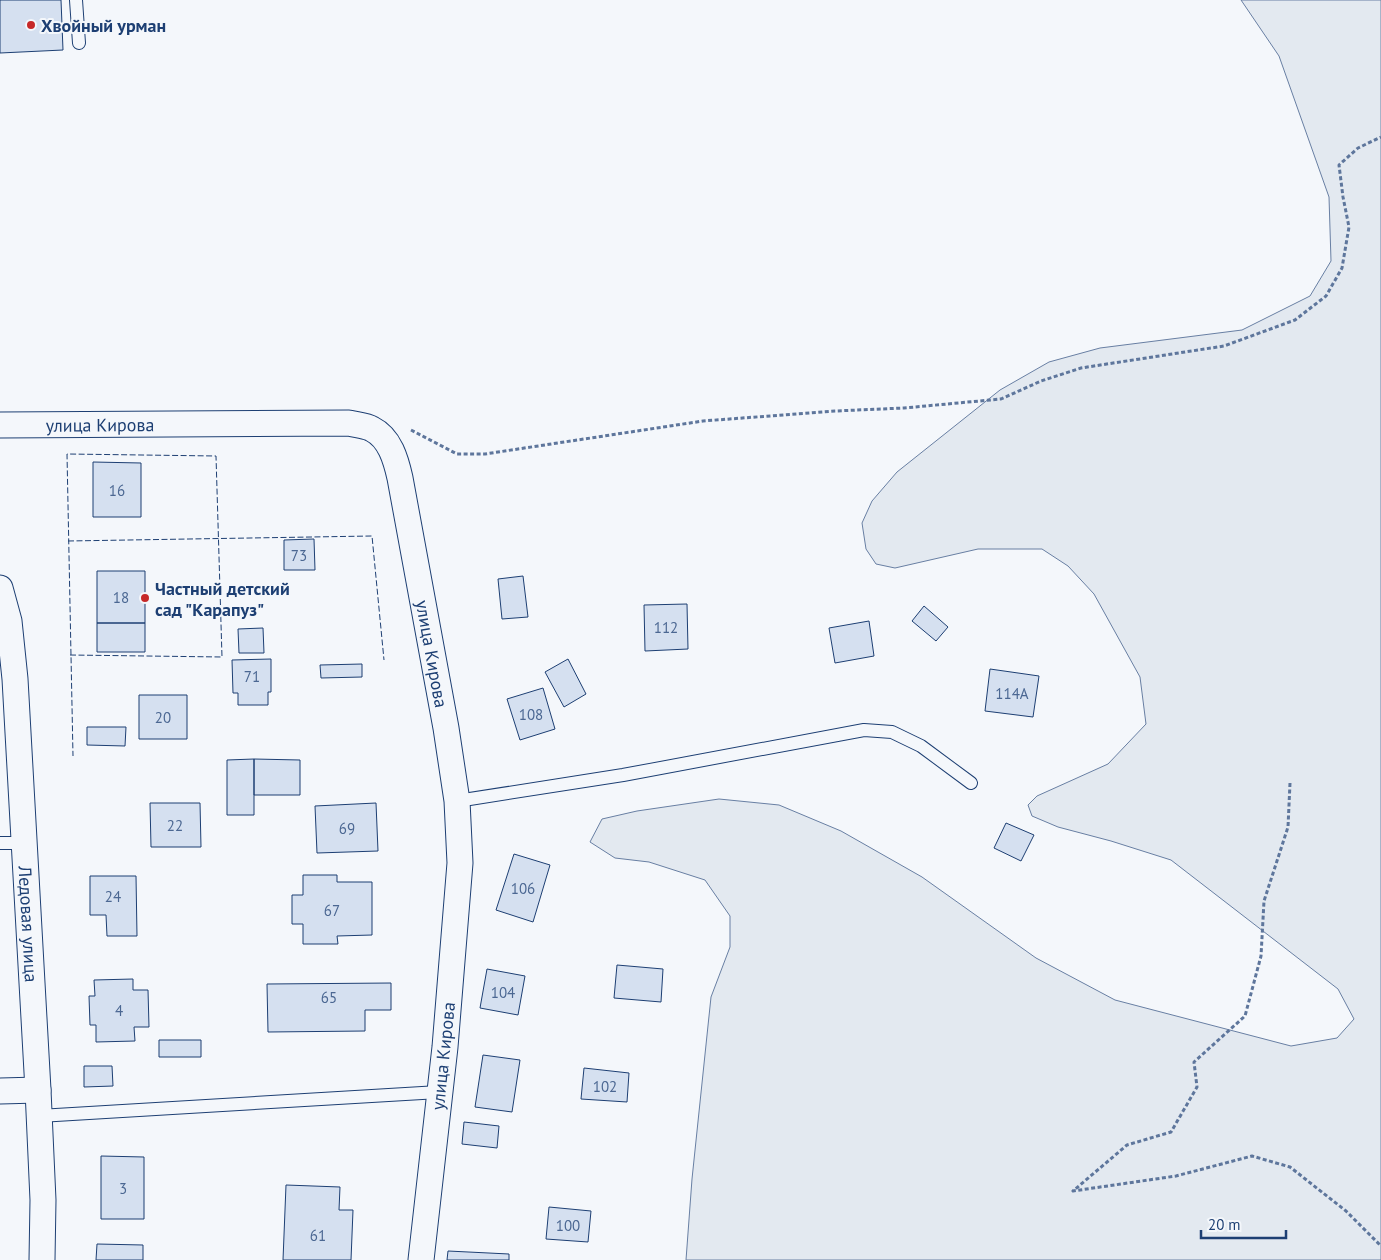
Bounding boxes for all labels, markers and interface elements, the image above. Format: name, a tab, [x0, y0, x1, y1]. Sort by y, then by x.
place label: Хвойный урман	[41, 14, 166, 37]
marker: Хвойный урман	[25, 19, 37, 31]
street label: улица Кирова	[46, 413, 154, 436]
house number: 16	[109, 481, 125, 500]
house number: 73	[291, 546, 307, 565]
place label: Частный детский сад "Карапуз"	[155, 577, 290, 621]
house number: 18	[113, 588, 129, 607]
marker: Частный детский сад "Карапуз"	[139, 592, 151, 604]
street label: улица Кирова	[411, 598, 454, 709]
house number: 112	[654, 618, 678, 637]
house number: 71	[244, 667, 260, 686]
house number: 114А	[995, 684, 1029, 703]
house number: 108	[519, 705, 543, 724]
house number: 20	[155, 708, 171, 727]
house number: 22	[167, 816, 183, 835]
house number: 69	[339, 819, 355, 838]
street label: Ледовая улица	[14, 864, 43, 983]
house number: 106	[511, 879, 535, 898]
house number: 24	[105, 887, 121, 906]
house number: 67	[324, 901, 340, 920]
house number: 104	[491, 983, 515, 1002]
house number: 65	[321, 988, 337, 1007]
house number: 4	[115, 1001, 123, 1020]
street label: улица Кирова	[426, 1001, 460, 1111]
house number: 102	[593, 1077, 617, 1096]
house number: 3	[119, 1179, 127, 1198]
scale bar	[1201, 1208, 1286, 1240]
text: 20 m	[1208, 1215, 1241, 1234]
house number: 100	[556, 1216, 580, 1235]
house number: 61	[310, 1226, 326, 1245]

